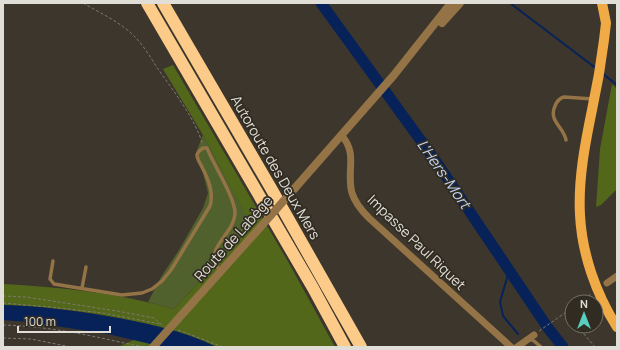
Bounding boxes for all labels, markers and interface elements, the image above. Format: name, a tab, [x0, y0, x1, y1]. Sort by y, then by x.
street label: Autoroute des Deux Mers	[227, 91, 325, 243]
water label: L'Hers-Mort	[412, 135, 477, 215]
street label: Impasse Paul Riquet	[364, 190, 471, 294]
street label: Route de Labège	[190, 191, 276, 285]
north arrow	[564, 294, 604, 334]
text: N	[580, 296, 588, 311]
scale bar	[18, 308, 110, 334]
text: 100 m	[24, 313, 56, 330]

